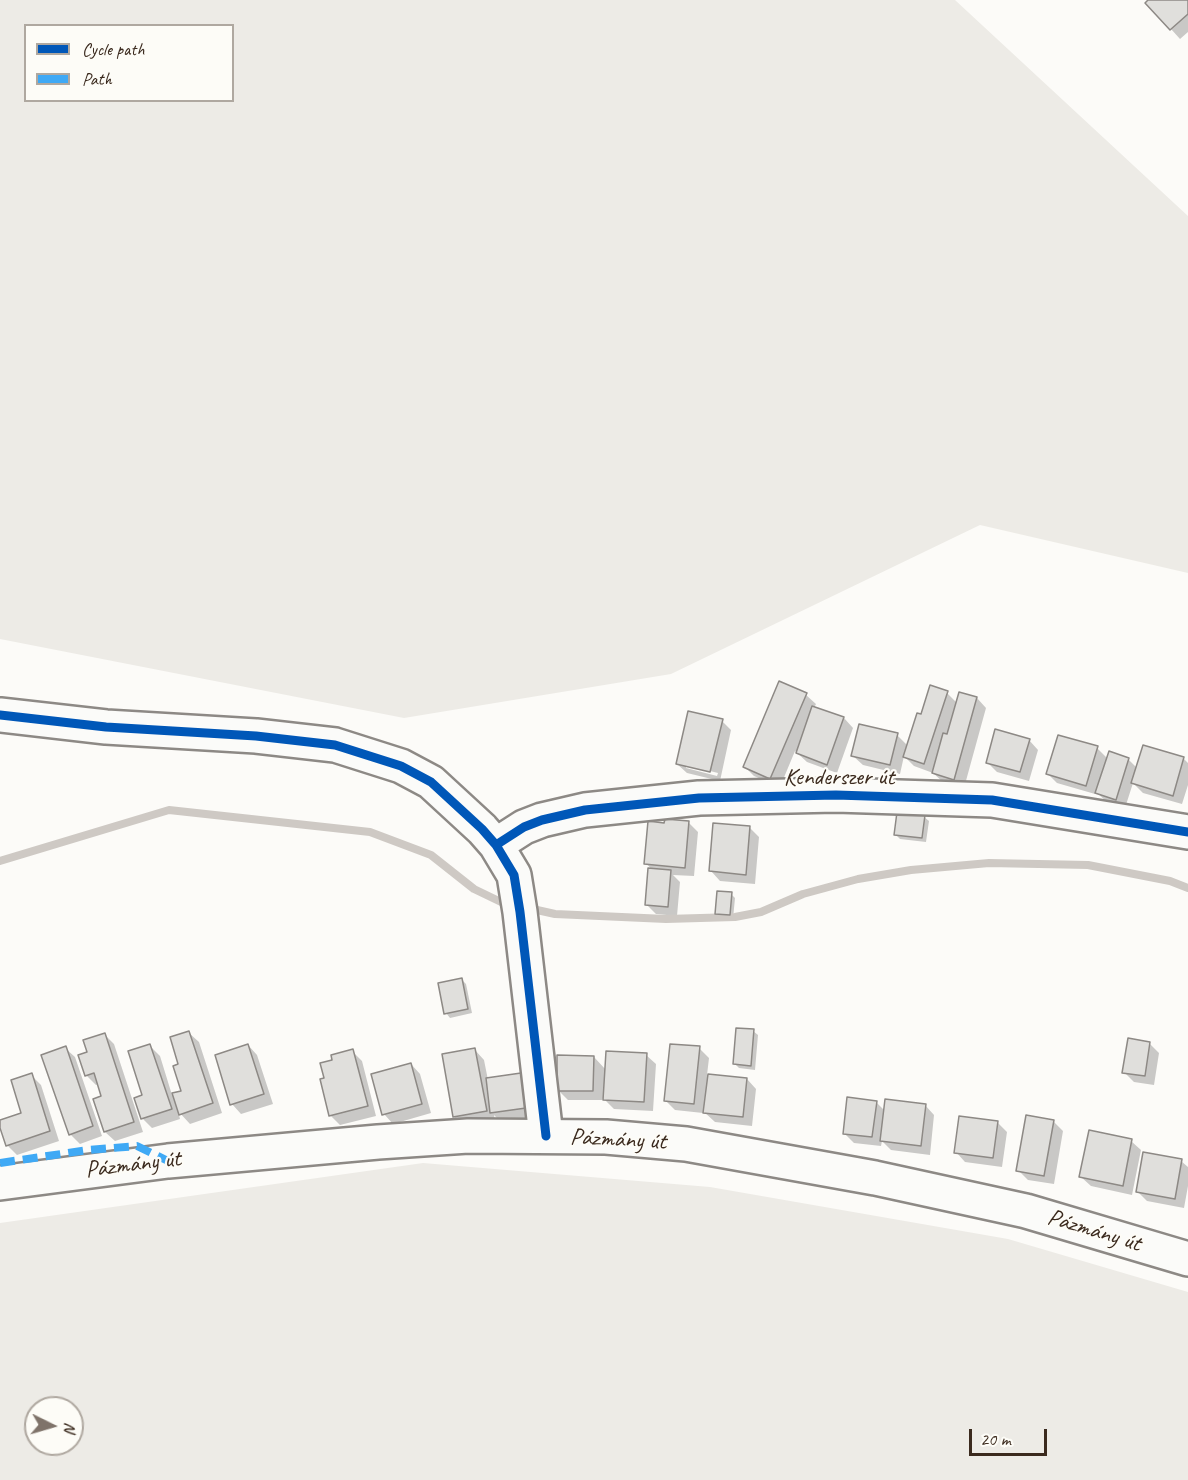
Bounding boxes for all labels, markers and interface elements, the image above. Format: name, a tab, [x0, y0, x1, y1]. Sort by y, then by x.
legend	[24, 24, 234, 102]
text: Cycle path	[82, 38, 144, 60]
text: Path	[82, 68, 112, 90]
street label: Kenderszer út	[784, 764, 894, 792]
street label: Pázmány út	[569, 1123, 667, 1157]
street label: Pázmány út	[84, 1145, 182, 1185]
street label: Pázmány út	[1044, 1203, 1144, 1259]
north arrow	[24, 1396, 84, 1456]
scale bar	[972, 1417, 1050, 1455]
text: N	[60, 1422, 80, 1433]
text: 20 m	[980, 1428, 1011, 1450]

